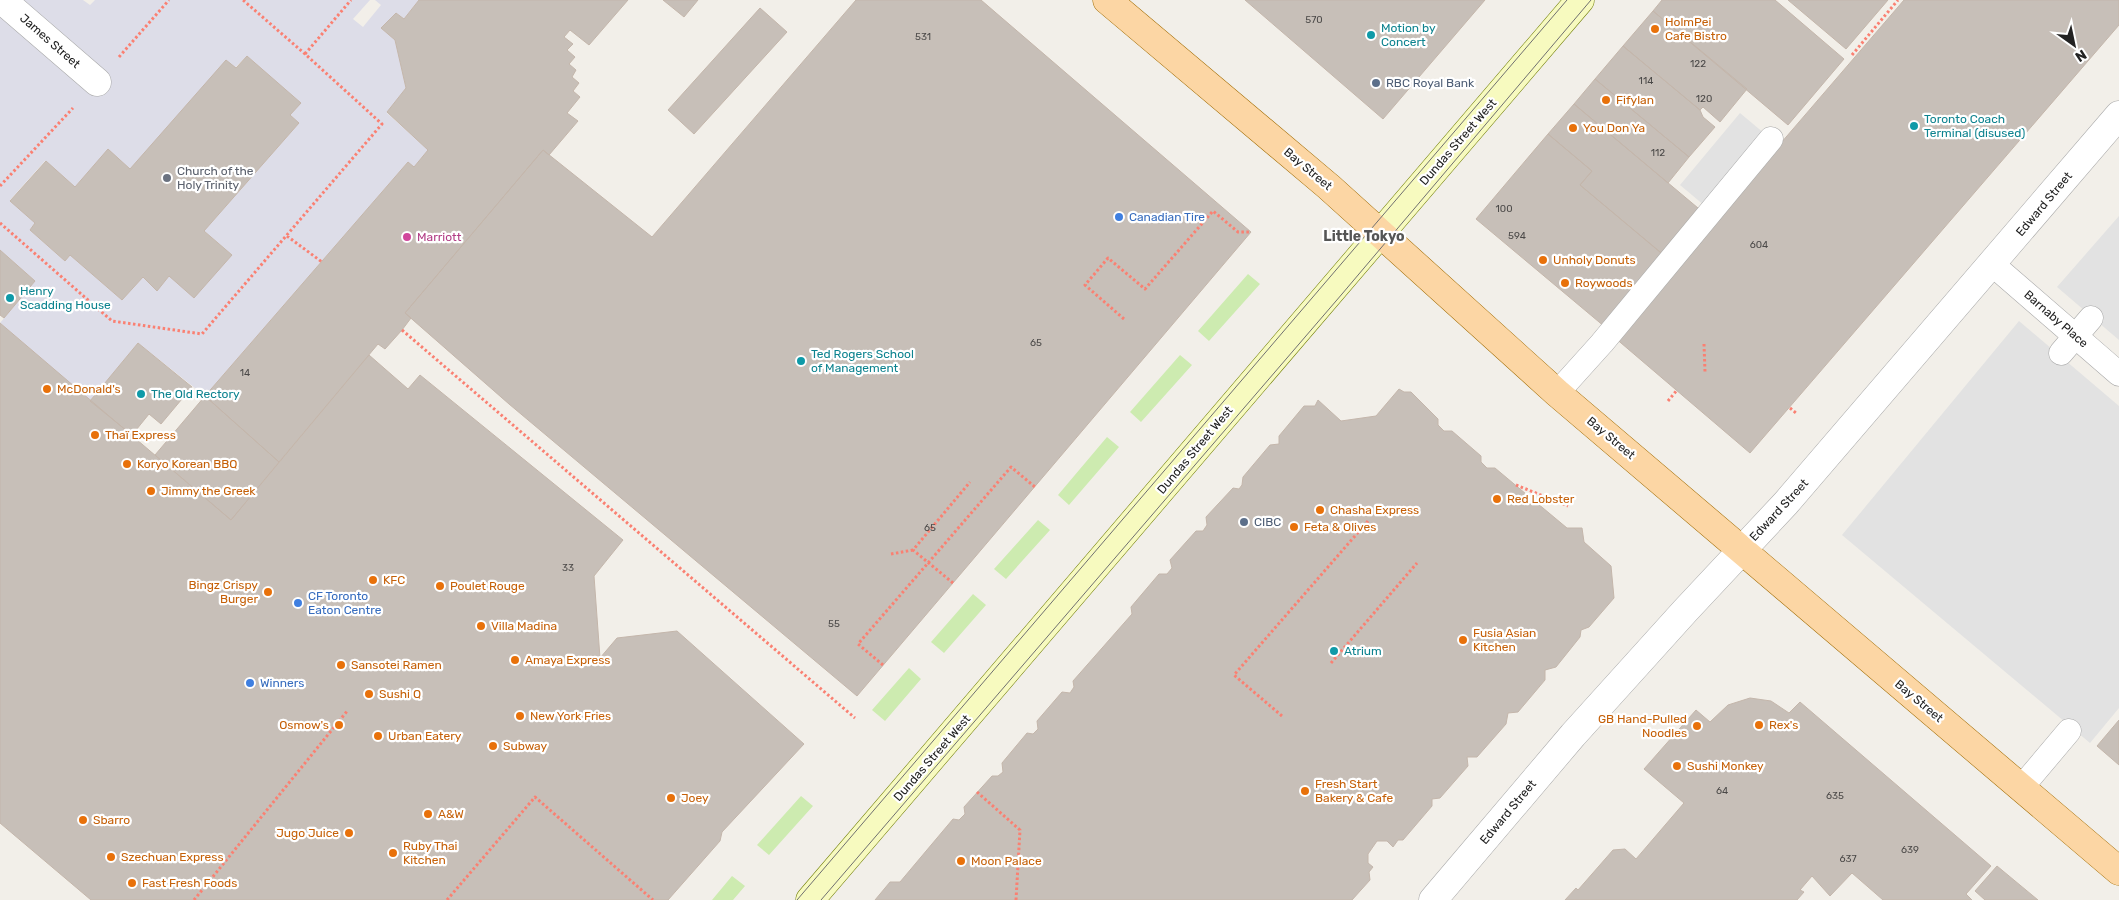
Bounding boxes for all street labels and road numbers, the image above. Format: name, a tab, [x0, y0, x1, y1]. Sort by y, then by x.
street label: James Street	[17, 11, 83, 71]
street label: Dundas Street West	[1417, 96, 1500, 188]
street label: Bay Street	[1281, 145, 1335, 193]
street label: Edward Street	[2013, 169, 2075, 239]
street label: Barnaby Place	[2021, 288, 2091, 351]
street label: Dundas Street West	[1154, 403, 1236, 497]
street label: Bay Street	[1584, 414, 1638, 462]
street label: Edward Street	[1747, 476, 1811, 544]
street label: Bay Street	[1892, 677, 1946, 725]
street label: Dundas Street West	[891, 712, 974, 804]
street label: Edward Street	[1477, 777, 1539, 847]

